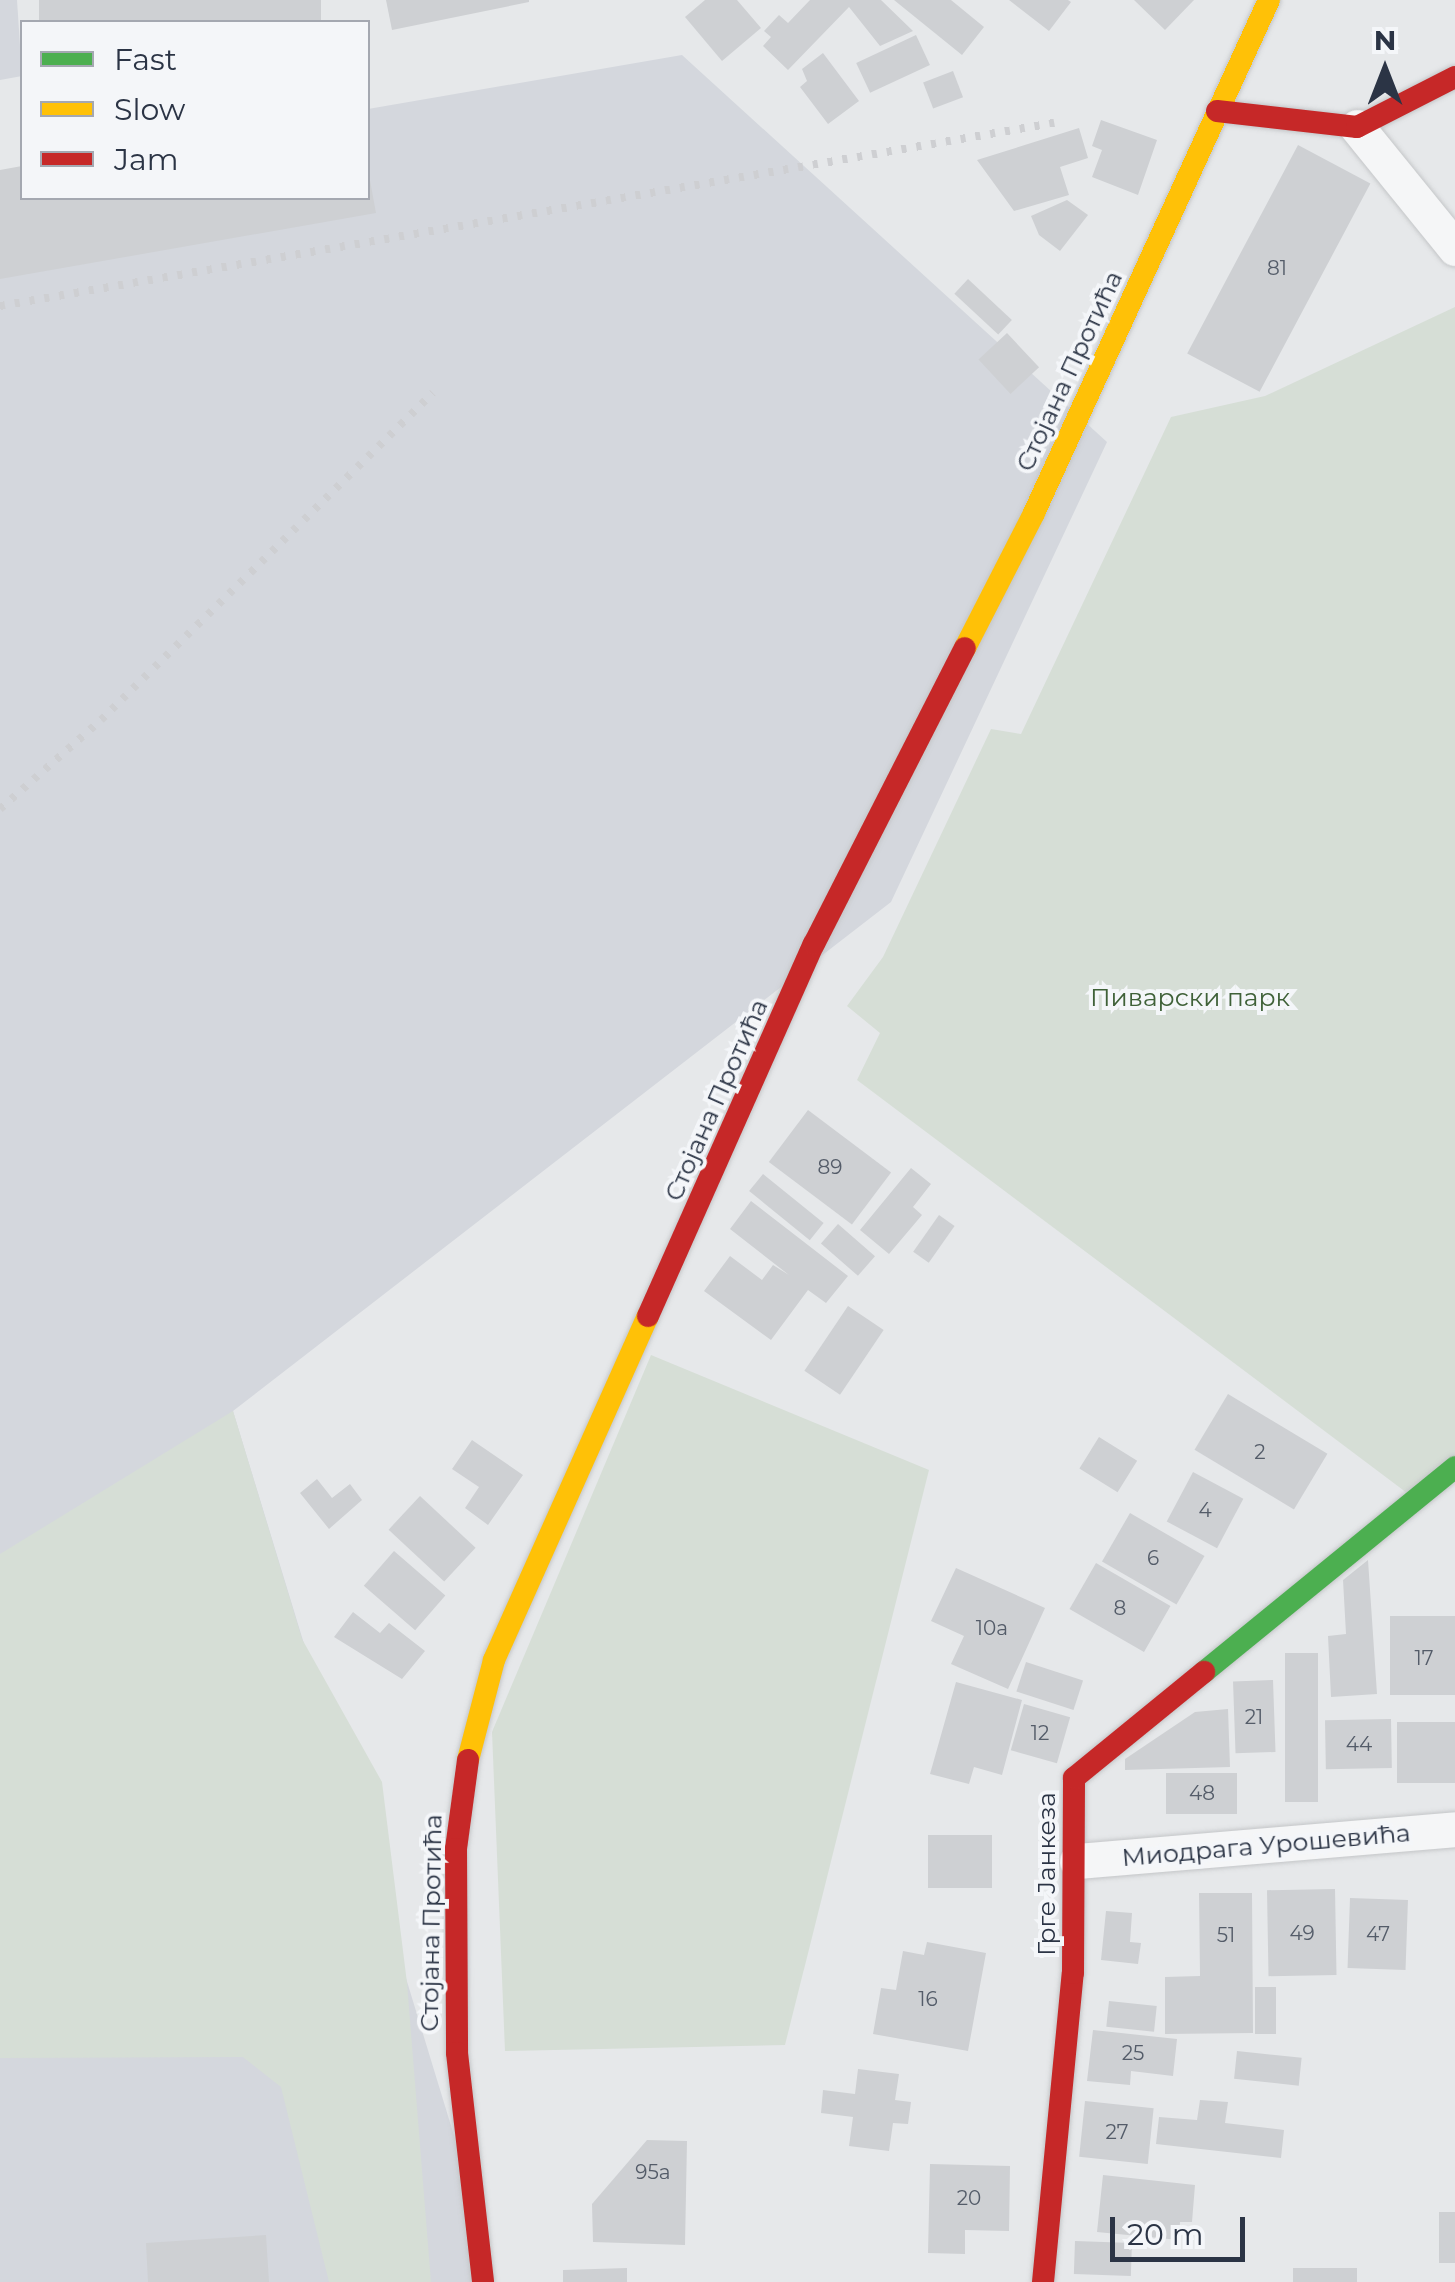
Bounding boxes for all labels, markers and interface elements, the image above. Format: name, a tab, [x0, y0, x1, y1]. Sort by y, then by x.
legend	[20, 20, 370, 200]
north arrow	[1335, 20, 1435, 120]
text: N	[1374, 23, 1396, 57]
text: Fast	[114, 41, 177, 78]
text: Slow	[114, 91, 185, 128]
text: Jam	[114, 141, 179, 178]
house number: 81	[1267, 256, 1287, 280]
street label: Стојана Протића	[1009, 266, 1129, 476]
park label: Пиварски парк	[1090, 982, 1290, 1012]
street label: Стојана Протића	[658, 995, 774, 1205]
house number: 89	[818, 1155, 842, 1179]
house number: 2	[1254, 1440, 1266, 1464]
house number: 4	[1198, 1498, 1212, 1522]
house number: 6	[1147, 1546, 1159, 1570]
house number: 8	[1114, 1596, 1126, 1620]
house number: 10a	[976, 1616, 1008, 1640]
house number: 17	[1415, 1646, 1433, 1670]
house number: 21	[1245, 1705, 1263, 1729]
house number: 12	[1031, 1721, 1049, 1745]
house number: 44	[1346, 1732, 1372, 1756]
house number: 48	[1189, 1781, 1215, 1805]
street label: Грге Јанкеза	[1031, 1792, 1061, 1956]
street label: Стојана Протића	[414, 1814, 448, 2032]
street label: Миодрага Урошевића	[1120, 1817, 1412, 1873]
house number: 49	[1289, 1921, 1315, 1945]
house number: 47	[1366, 1922, 1390, 1946]
house number: 51	[1217, 1923, 1235, 1947]
house number: 16	[918, 1987, 938, 2011]
house number: 25	[1122, 2041, 1144, 2065]
house number: 27	[1105, 2120, 1129, 2144]
house number: 95a	[635, 2160, 671, 2184]
house number: 20	[957, 2186, 981, 2210]
scale bar	[1115, 2197, 1250, 2259]
text: 20 m	[1127, 2216, 1204, 2253]

